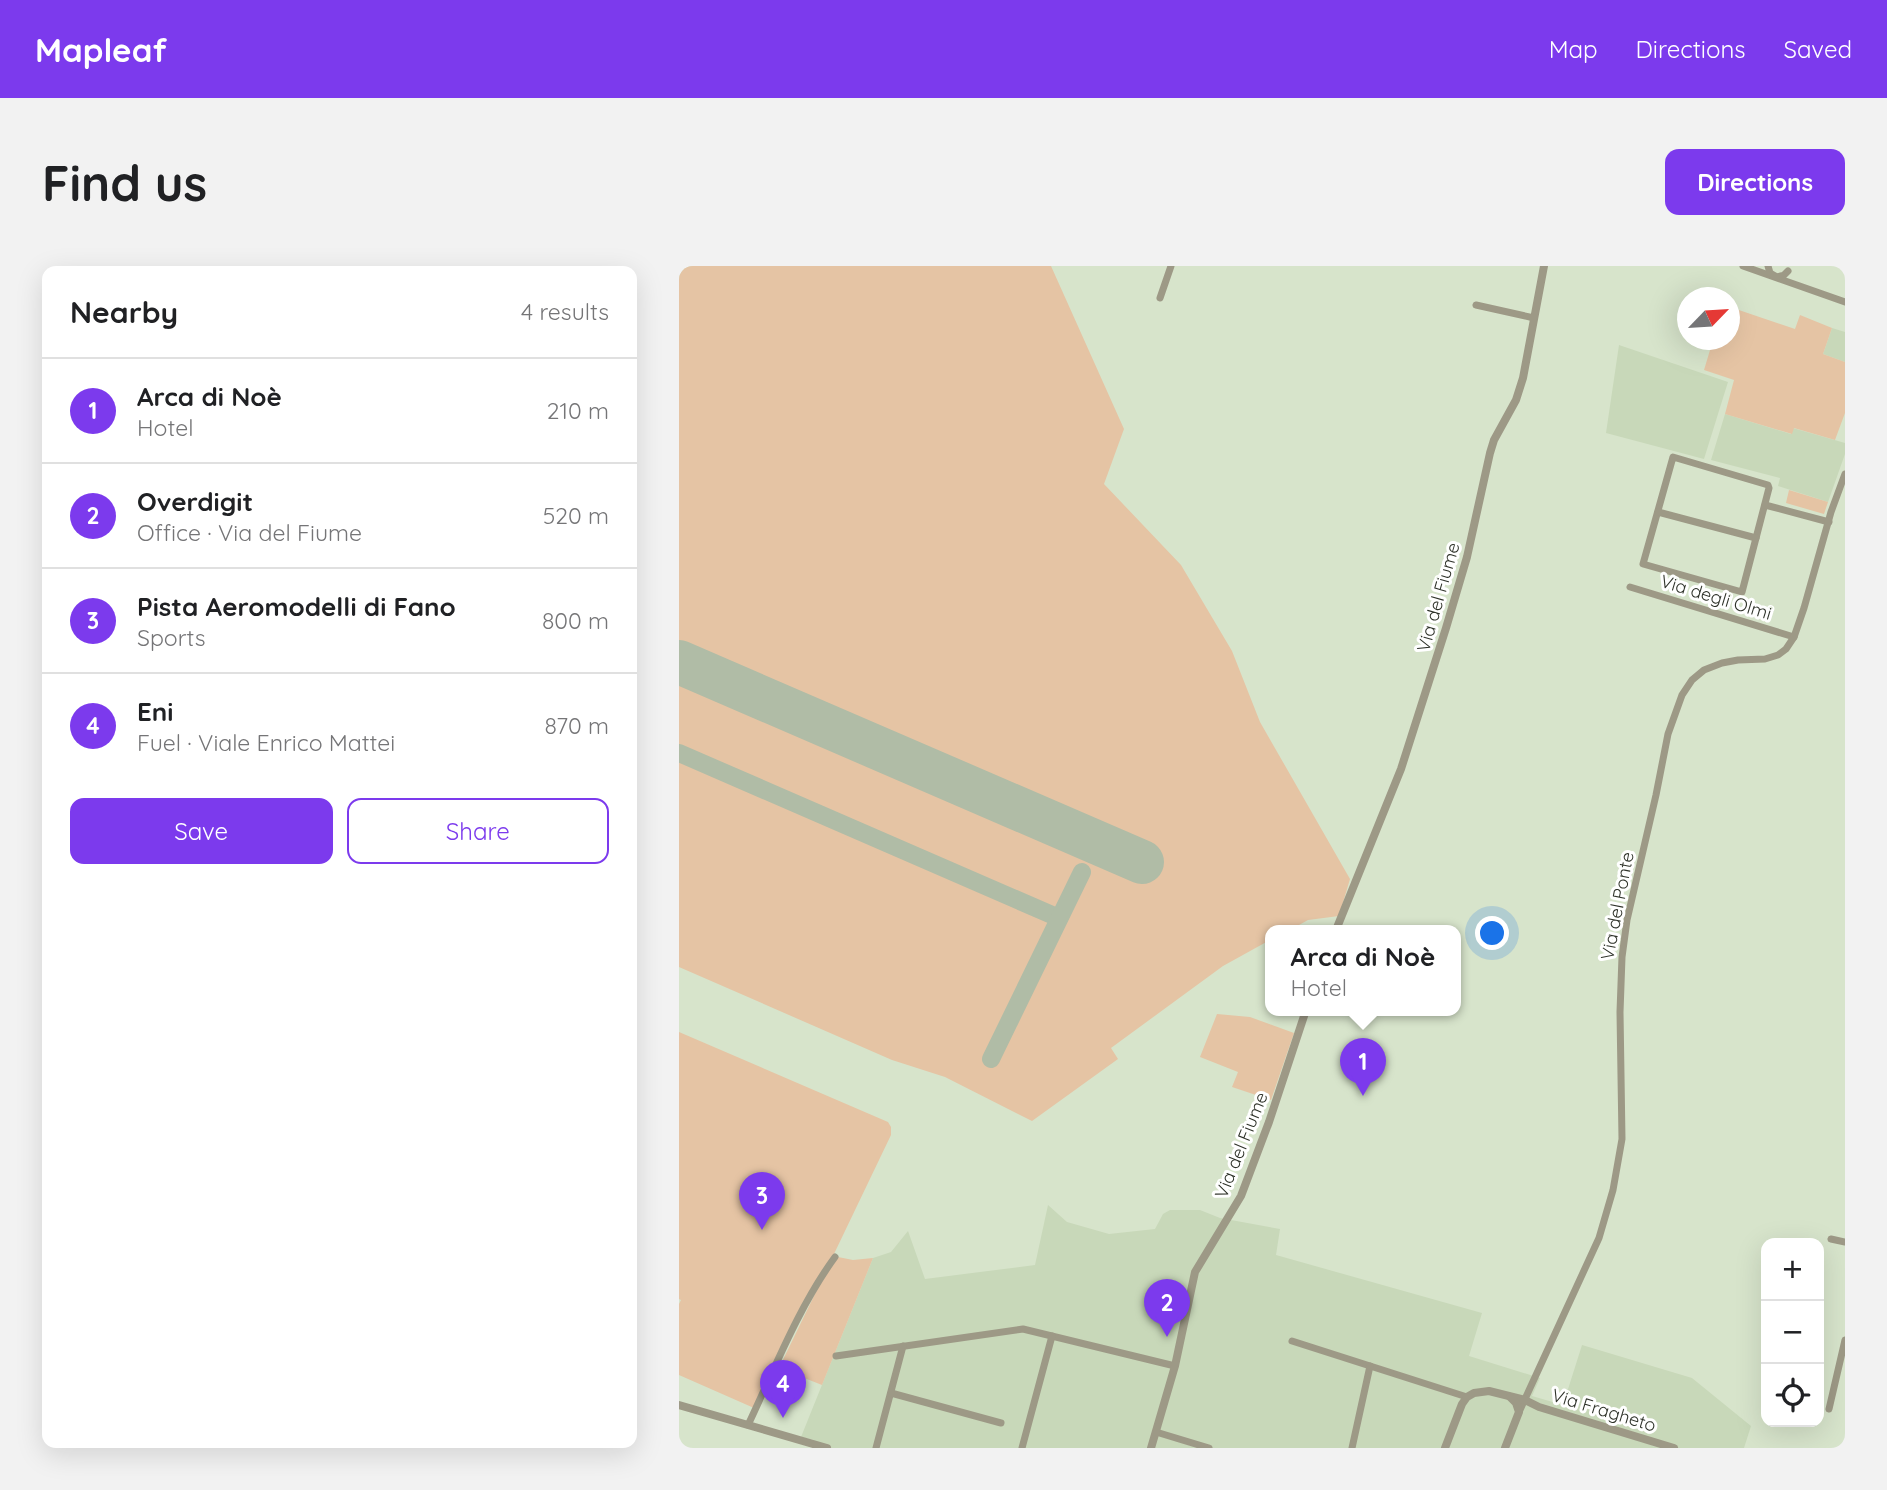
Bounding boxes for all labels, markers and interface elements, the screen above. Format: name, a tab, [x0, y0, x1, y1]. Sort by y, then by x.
text: Mapleaf	[35, 29, 167, 70]
text: Map	[1549, 34, 1598, 64]
text: Directions	[1636, 34, 1746, 64]
text: Saved	[1784, 34, 1852, 64]
button: Directions	[1665, 149, 1845, 215]
text: Find us	[42, 152, 207, 213]
north arrow	[1677, 287, 1740, 350]
text: Nearby	[70, 293, 178, 331]
text: 4 results	[521, 297, 609, 326]
text: Arca di Noè	[137, 380, 282, 413]
text: 1	[89, 396, 97, 425]
text: 210 m	[547, 396, 609, 425]
text: Hotel	[137, 413, 193, 442]
text: Overdigit	[137, 485, 253, 518]
text: 2	[86, 501, 100, 530]
text: 520 m	[543, 501, 609, 530]
text: Office · Via del Fiume	[137, 518, 362, 547]
street label: Via del Fiume	[1411, 540, 1465, 654]
street label: Via degli Olmi	[1658, 569, 1774, 625]
text: Pista Aeromodelli di Fano	[137, 590, 456, 623]
text: 3	[87, 606, 99, 635]
text: 800 m	[542, 606, 609, 635]
text: Sports	[137, 623, 206, 652]
text: Eni	[137, 695, 174, 728]
text: 4	[86, 711, 100, 740]
text: 870 m	[545, 711, 609, 740]
text: Fuel · Viale Enrico Mattei	[137, 728, 395, 757]
button: Save	[70, 798, 333, 864]
button: Share	[347, 798, 609, 864]
street label: Via del Ponte	[1595, 850, 1639, 962]
your location	[1475, 916, 1509, 950]
popup	[1265, 925, 1461, 1016]
text: Arca di Noè	[1291, 940, 1435, 973]
text: Hotel	[1291, 973, 1347, 1002]
pin: 1	[1340, 1038, 1386, 1096]
street label: Via del Fiume	[1209, 1088, 1273, 1202]
pin: 3	[739, 1172, 785, 1230]
map controls	[1761, 1238, 1824, 1427]
button: +	[1761, 1238, 1824, 1301]
pin: 2	[1144, 1279, 1190, 1337]
button: −	[1761, 1301, 1824, 1364]
pin: 4	[760, 1360, 806, 1418]
button: locate	[1761, 1364, 1824, 1427]
street label: Via Fragheto	[1549, 1383, 1659, 1437]

